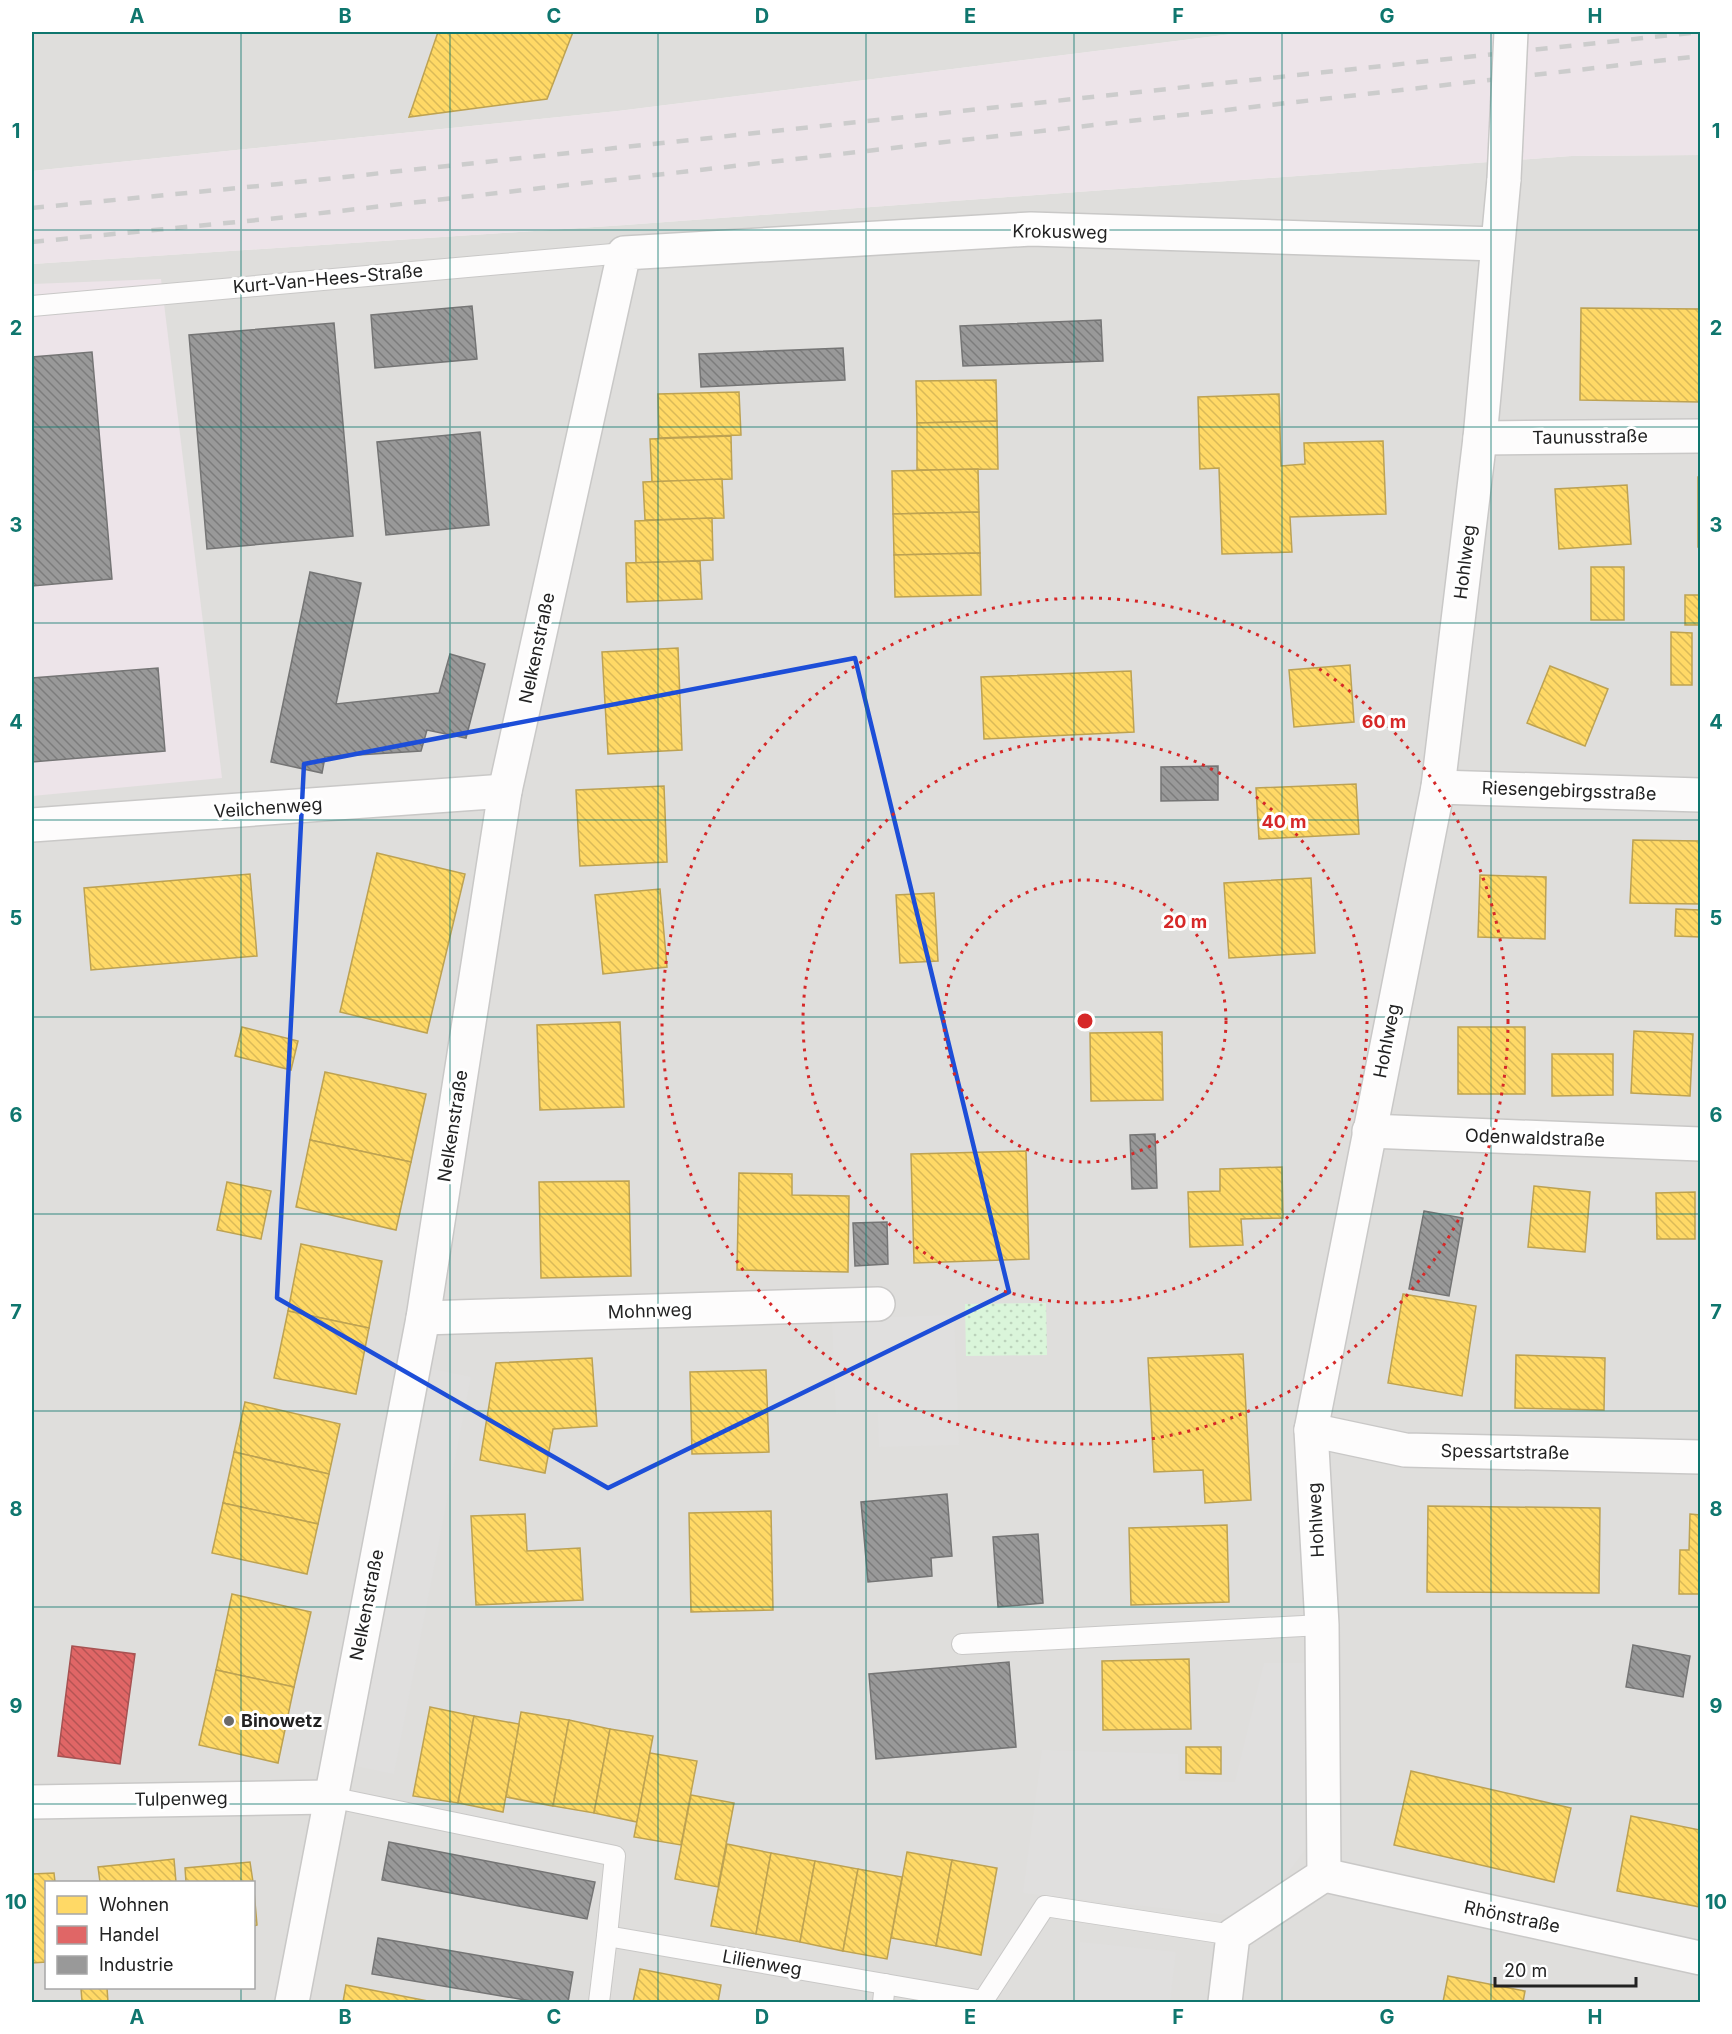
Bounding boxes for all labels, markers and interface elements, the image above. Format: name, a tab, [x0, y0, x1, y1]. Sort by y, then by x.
text: A	[130, 4, 145, 28]
text: B	[338, 4, 352, 28]
text: C	[547, 4, 561, 28]
text: D	[755, 4, 769, 28]
text: E	[964, 4, 976, 28]
text: F	[1172, 4, 1184, 28]
text: G	[1379, 4, 1395, 28]
text: H	[1588, 4, 1602, 28]
text: 1	[12, 119, 20, 143]
text: 1	[1712, 119, 1720, 143]
street label: Krokusweg	[1012, 220, 1108, 243]
street label: Kurt-Van-Hees-Straße	[232, 260, 424, 297]
text: 2	[10, 316, 22, 340]
text: 2	[1710, 316, 1722, 340]
street label: Taunusstraße	[1532, 425, 1648, 448]
text: 3	[10, 513, 22, 537]
text: 3	[1710, 513, 1722, 537]
street label: Hohlweg	[1450, 523, 1480, 601]
street label: Nelkenstraße	[515, 591, 559, 705]
text: 4	[9, 710, 23, 734]
text: 4	[1709, 710, 1723, 734]
text: 60 m	[1362, 711, 1406, 732]
street label: Riesengebirgsstraße	[1481, 777, 1657, 804]
street label: Veilchenweg	[213, 793, 323, 822]
text: 40 m	[1262, 811, 1307, 832]
text: 5	[10, 906, 22, 930]
text: 5	[1710, 906, 1722, 930]
text: 20 m	[1163, 911, 1207, 932]
street label: Hohlweg	[1369, 1002, 1404, 1080]
centre of rings	[1075, 1011, 1095, 1031]
street label: Nelkenstraße	[433, 1069, 472, 1183]
text: 6	[10, 1103, 23, 1127]
text: 6	[1710, 1103, 1723, 1127]
street label: Odenwaldstraße	[1465, 1125, 1605, 1150]
street label: Mohnweg	[608, 1299, 692, 1322]
text: 7	[10, 1300, 22, 1324]
text: 7	[1710, 1300, 1722, 1324]
street label: Spessartstraße	[1440, 1440, 1570, 1463]
street label: Hohlweg	[1303, 1482, 1328, 1558]
text: 8	[9, 1497, 23, 1521]
text: 8	[1709, 1497, 1723, 1521]
street label: Nelkenstraße	[345, 1547, 388, 1662]
text: 9	[10, 1694, 23, 1718]
text: 9	[1710, 1694, 1723, 1718]
place label: Binowetz	[241, 1710, 322, 1731]
marker: Binowetz	[222, 1714, 236, 1728]
street label: Tulpenweg	[134, 1787, 228, 1810]
legend	[45, 1881, 255, 1989]
text: 10	[5, 1890, 27, 1914]
text: 10	[1705, 1890, 1727, 1914]
text: Wohnen	[99, 1894, 169, 1915]
street label: Rhönstraße	[1462, 1896, 1562, 1937]
text: Handel	[99, 1924, 159, 1945]
street label: Lilienweg	[721, 1945, 803, 1980]
scale bar	[1495, 1950, 1636, 1988]
text: Industrie	[99, 1954, 173, 1975]
text: 20 m	[1504, 1960, 1547, 1981]
text: A	[130, 2005, 145, 2029]
text: B	[338, 2005, 352, 2029]
text: C	[547, 2005, 561, 2029]
text: D	[755, 2005, 769, 2029]
text: E	[964, 2005, 976, 2029]
text: F	[1172, 2005, 1184, 2029]
text: G	[1379, 2005, 1395, 2029]
text: H	[1588, 2005, 1602, 2029]

